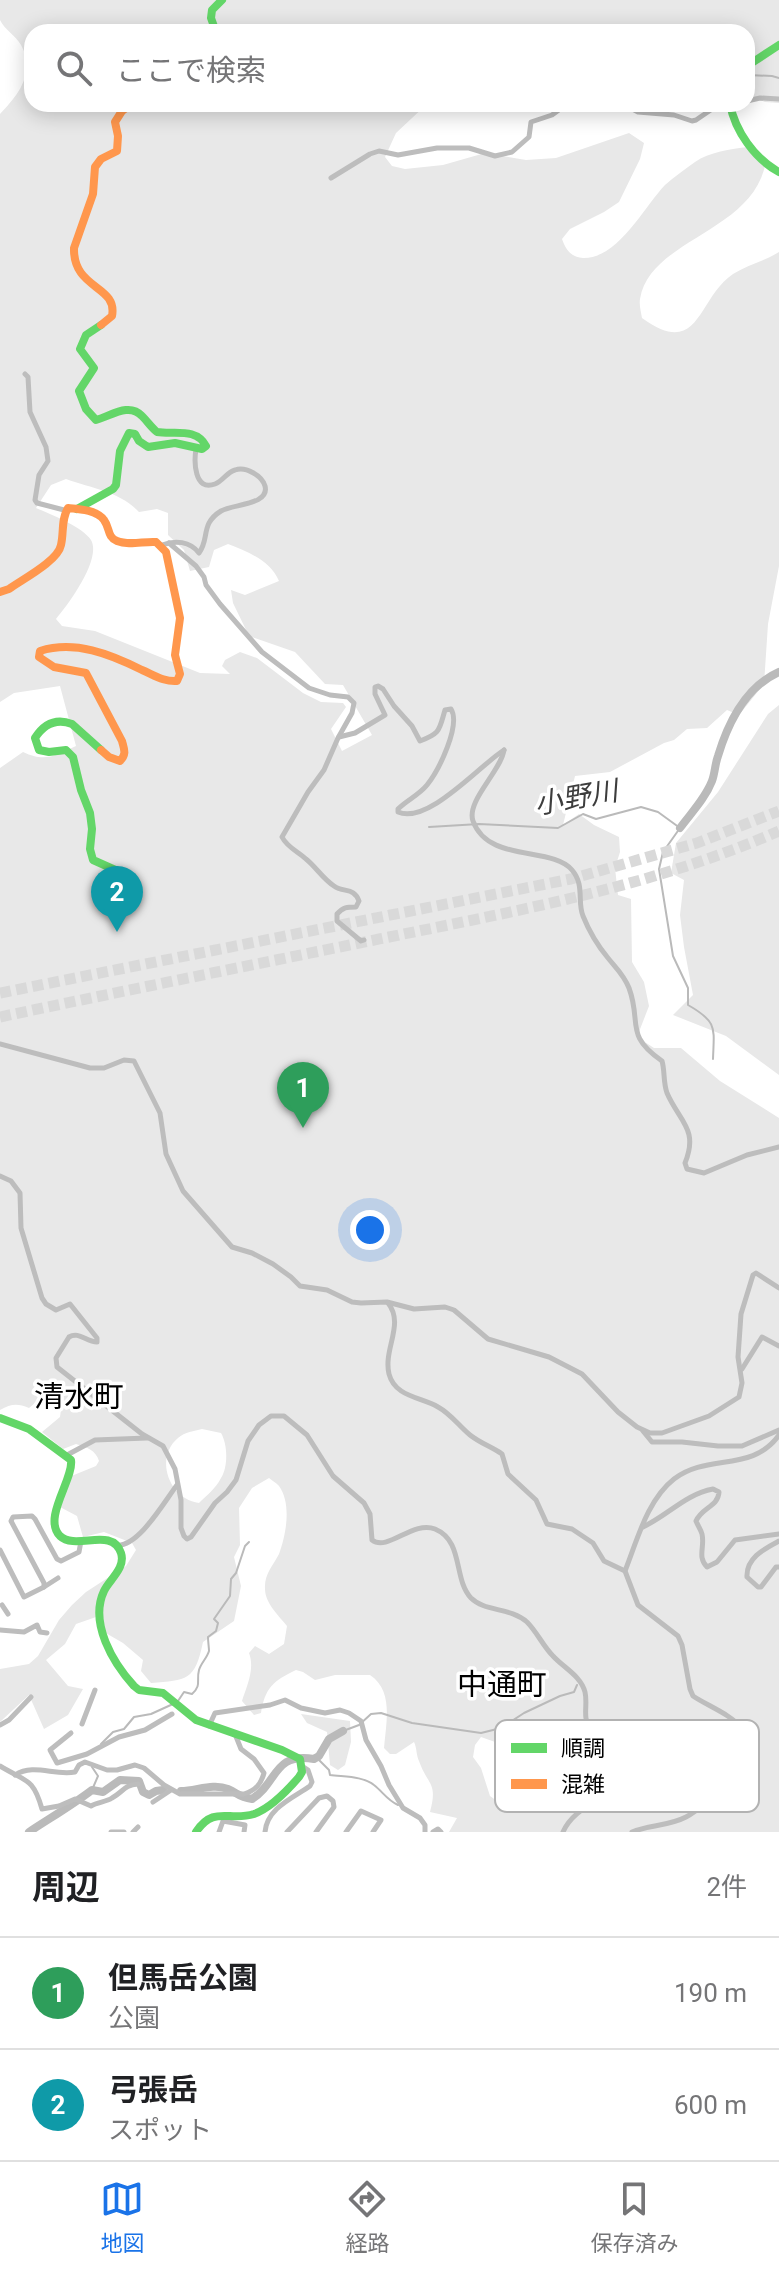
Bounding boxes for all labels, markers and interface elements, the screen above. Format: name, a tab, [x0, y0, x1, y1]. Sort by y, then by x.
search box	[24, 24, 755, 112]
icon: search	[52, 46, 96, 90]
text: ここで検索	[116, 53, 266, 88]
water label: 小野川	[532, 773, 623, 821]
pin: 2	[91, 866, 143, 932]
pin: 1	[277, 1062, 329, 1128]
your location	[350, 1210, 390, 1250]
district label: 清水町	[34, 1379, 124, 1414]
district label: 中通町	[457, 1667, 547, 1702]
legend	[495, 1720, 759, 1812]
text: 順調	[561, 1736, 605, 1761]
text: 混雑	[561, 1772, 605, 1797]
text: 周辺	[32, 1867, 100, 1907]
text: 2件	[706, 1872, 747, 1902]
text: 但馬岳公園	[108, 1960, 258, 1995]
text: 1	[51, 1978, 65, 2008]
text: 190 m	[674, 1978, 747, 2008]
text: 公園	[108, 2003, 160, 2033]
text: 弓張岳	[108, 2072, 198, 2107]
text: 2	[51, 2090, 65, 2120]
text: 600 m	[674, 2090, 747, 2120]
text: スポット	[108, 2115, 212, 2145]
tab: 地図	[100, 2177, 145, 2257]
tab: 経路	[345, 2177, 390, 2257]
tab: 保存済み	[590, 2177, 679, 2257]

